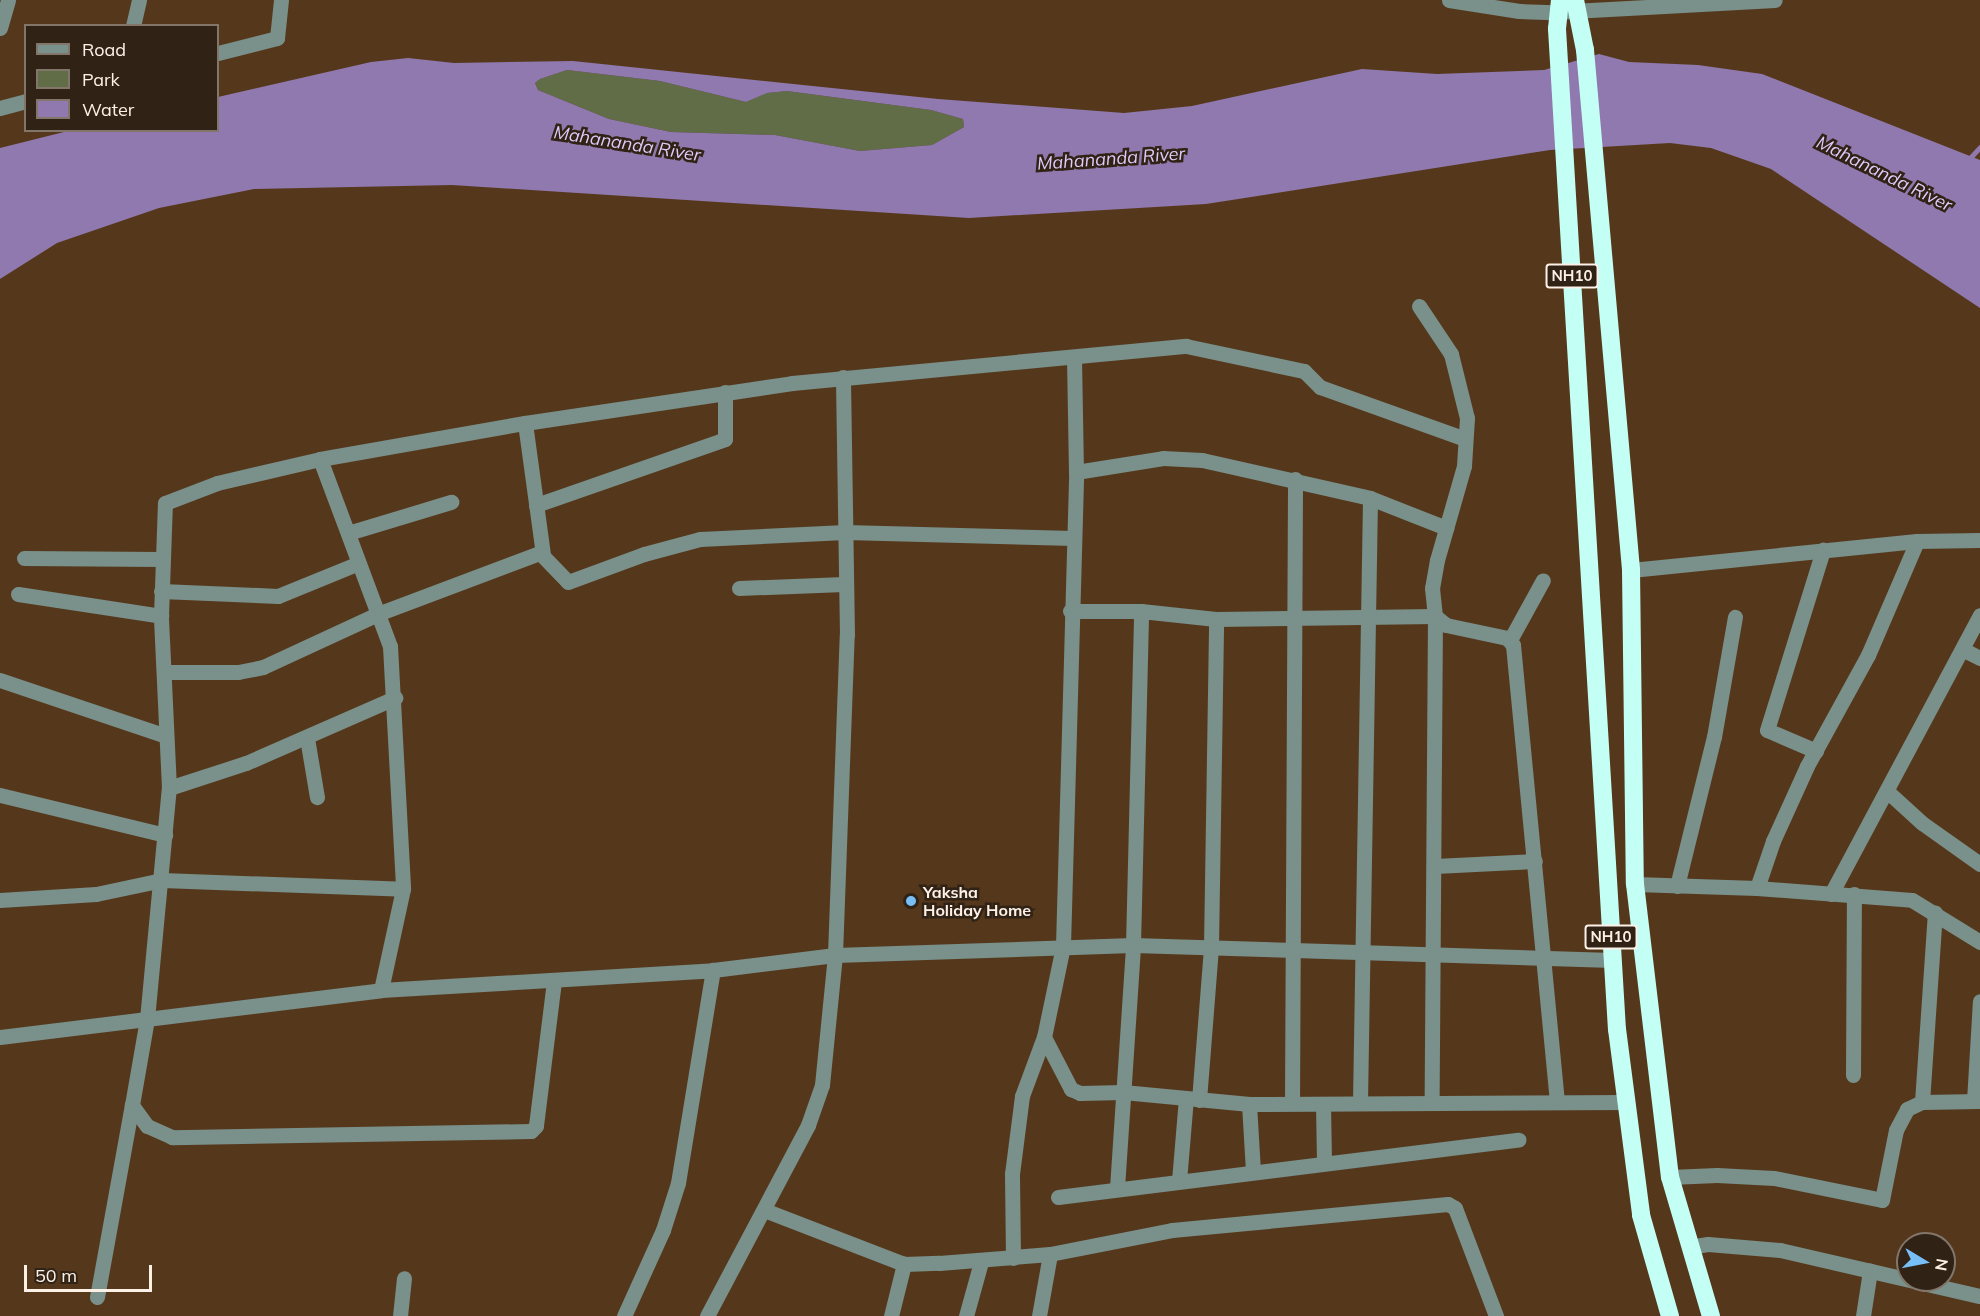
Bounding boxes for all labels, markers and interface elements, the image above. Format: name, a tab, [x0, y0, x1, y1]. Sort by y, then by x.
legend	[24, 24, 219, 132]
text: Road	[82, 38, 126, 61]
text: Park	[82, 68, 120, 91]
text: Water	[82, 98, 134, 121]
water label: Mahananda River	[552, 122, 702, 166]
water label: Mahananda River	[1813, 132, 1955, 216]
water label: Mahananda River	[1036, 143, 1186, 175]
road number: NH10	[1545, 264, 1599, 288]
place label: Yaksha Holiday Home	[923, 882, 1031, 920]
marker: Yaksha Holiday Home	[904, 894, 918, 908]
road number: NH10	[1584, 925, 1638, 949]
north arrow	[1896, 1232, 1956, 1292]
scale bar	[27, 1253, 154, 1291]
text: N	[1931, 1257, 1953, 1272]
text: 50 m	[35, 1264, 77, 1287]

